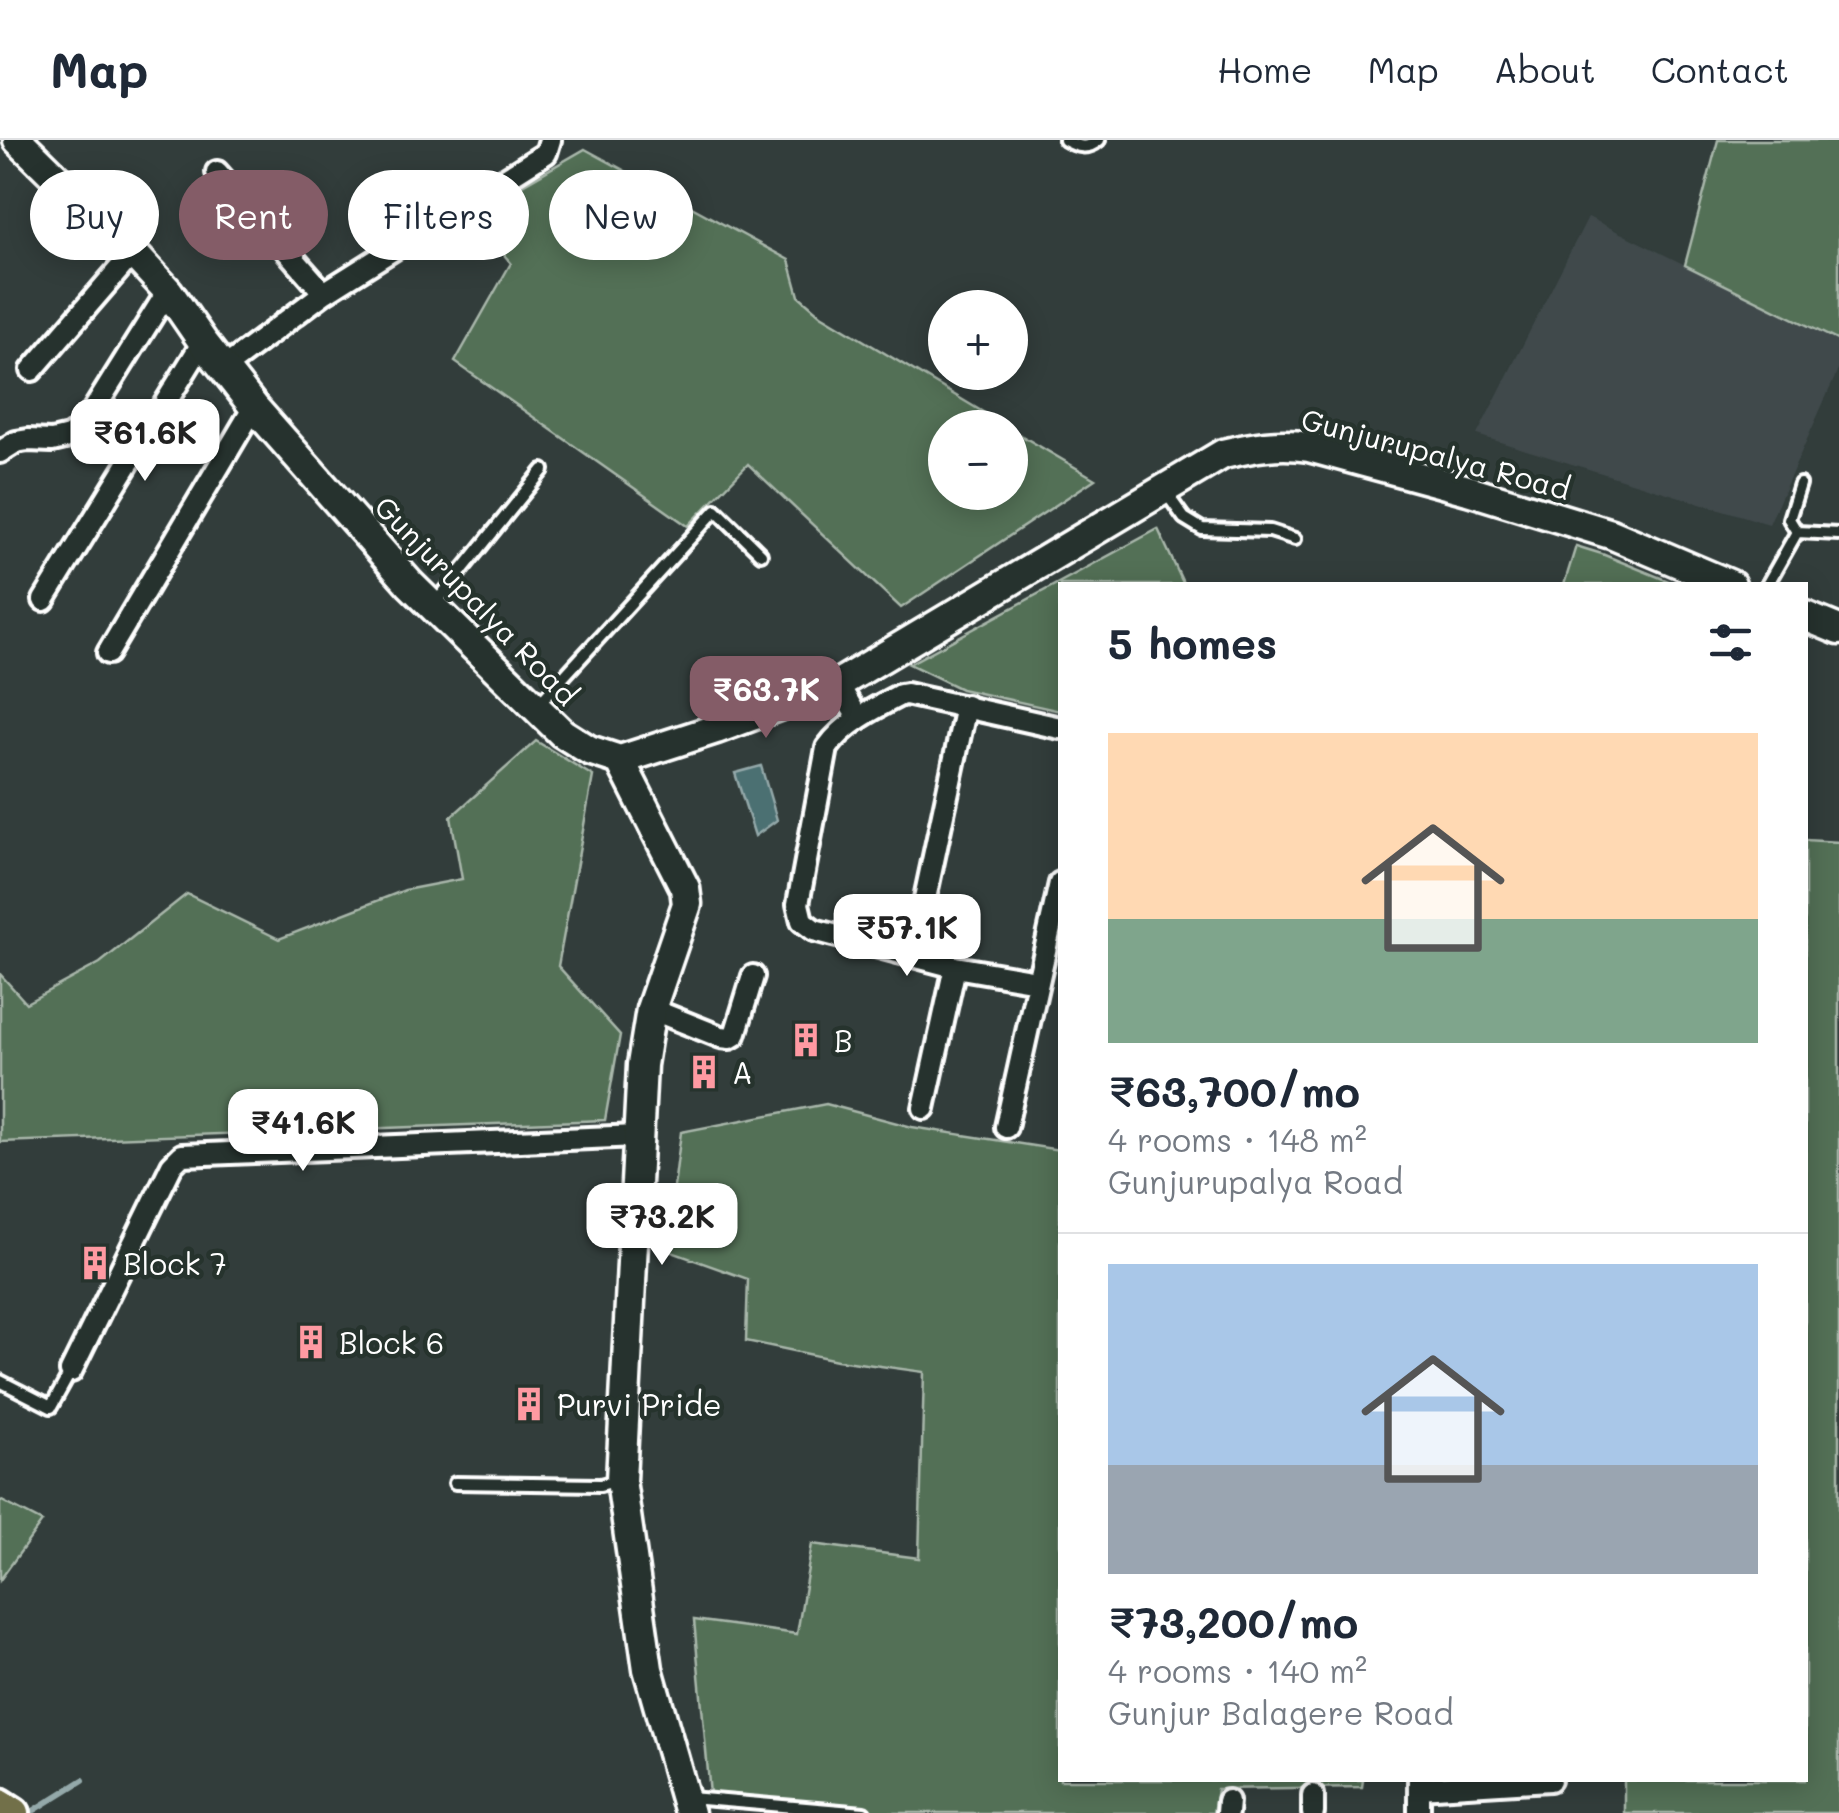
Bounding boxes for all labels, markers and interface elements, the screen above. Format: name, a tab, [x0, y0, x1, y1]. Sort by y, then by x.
text: Map	[50, 38, 149, 100]
text: Home	[1217, 46, 1313, 92]
text: Map	[1368, 46, 1439, 92]
text: About	[1494, 46, 1596, 92]
text: Contact	[1651, 46, 1789, 92]
chip: Buy	[30, 170, 159, 260]
chip: Rent	[179, 170, 328, 260]
chip: Filters	[348, 170, 529, 260]
chip: New	[549, 170, 693, 260]
map controls	[928, 290, 1028, 510]
button: +	[928, 290, 1028, 390]
street label: Gunjurupalya Road	[1297, 398, 1575, 508]
pin: ₹61.6K	[64, 399, 226, 484]
text: ₹61.6K	[93, 410, 198, 452]
button: −	[928, 410, 1028, 510]
street label: Gunjurupalya Road	[367, 487, 587, 713]
text: 5 homes	[1108, 615, 1277, 670]
icon: filters	[1703, 615, 1758, 670]
pin: ₹63.7K	[685, 656, 847, 741]
text: ₹63.7K	[712, 667, 820, 709]
icon: home	[1343, 798, 1523, 978]
pin: ₹57.1K	[826, 894, 988, 979]
text: ₹57.1K	[856, 905, 958, 947]
place label: B	[834, 1020, 853, 1060]
building icon: B	[787, 1021, 825, 1059]
place label: A	[732, 1052, 753, 1092]
building icon: A	[685, 1053, 723, 1091]
text: ₹63,700/mo	[1108, 1063, 1360, 1118]
pin: ₹41.6K	[222, 1089, 384, 1174]
text: ₹41.6K	[250, 1100, 356, 1142]
text: 4 rooms · 148 m²	[1108, 1118, 1367, 1160]
text: Gunjurupalya Road	[1108, 1160, 1403, 1202]
pin: ₹73.2K	[581, 1183, 743, 1268]
text: ₹73.2K	[608, 1194, 716, 1236]
place label: Block 7	[123, 1243, 227, 1283]
building icon: Block 7	[76, 1244, 114, 1282]
place label: Block 6	[339, 1322, 444, 1362]
building icon: Block 6	[292, 1323, 330, 1361]
icon: home	[1343, 1329, 1523, 1509]
place label: Purvi Pride	[557, 1384, 722, 1424]
building icon: Purvi Pride	[510, 1385, 548, 1423]
text: ₹73,200/mo	[1108, 1594, 1358, 1649]
text: 4 rooms · 140 m²	[1108, 1649, 1367, 1691]
text: Gunjur Balagere Road	[1108, 1691, 1453, 1733]

